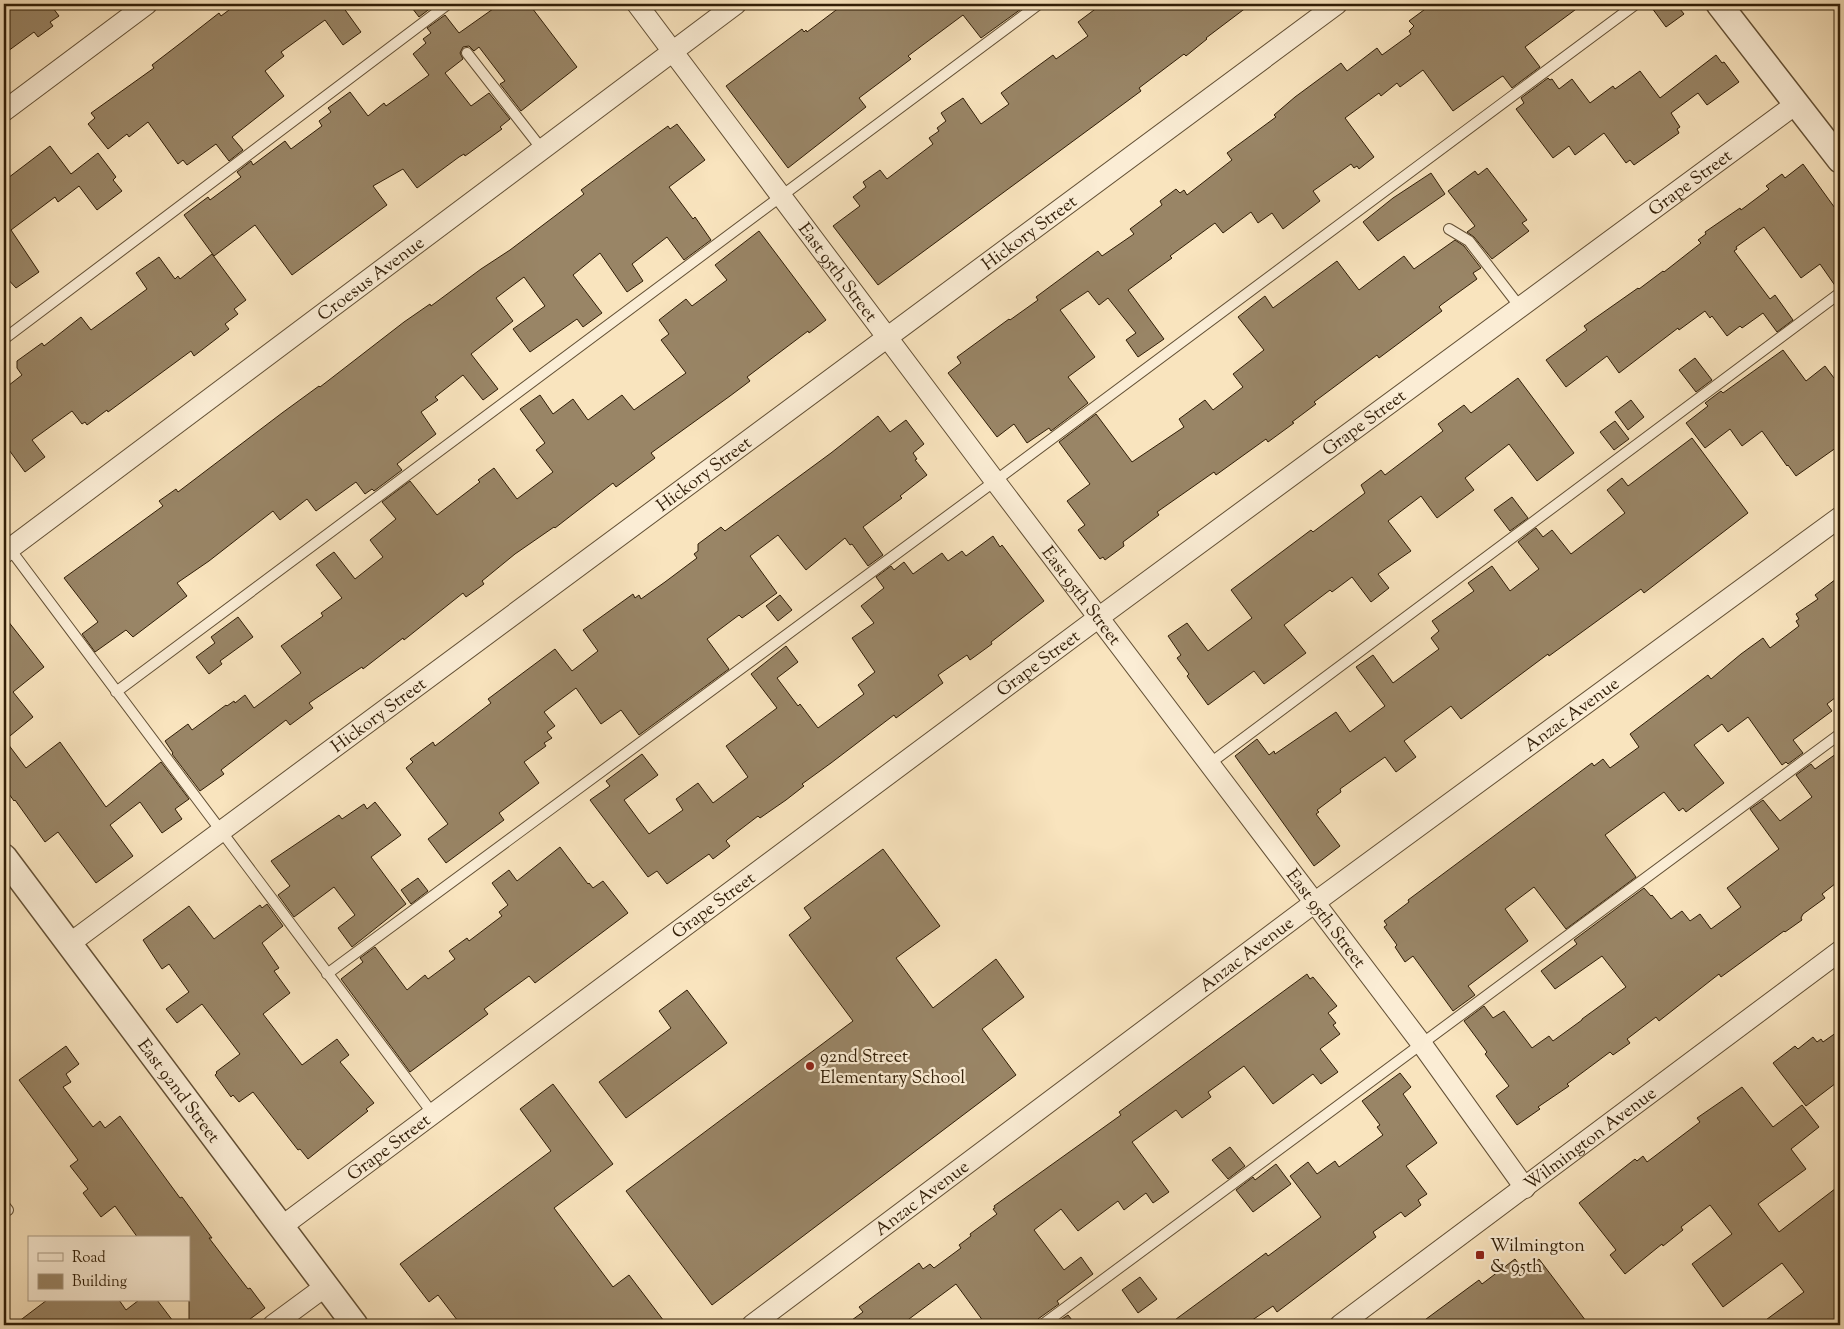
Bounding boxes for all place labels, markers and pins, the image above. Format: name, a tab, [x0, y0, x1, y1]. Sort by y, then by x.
place label: 92nd Street Elementary School	[820, 1045, 965, 1092]
marker: 92nd Street Elementary School	[804, 1060, 816, 1072]
place label: Wilmington & 95th	[1490, 1234, 1585, 1281]
marker: Wilmington & 95th	[1474, 1249, 1486, 1261]

